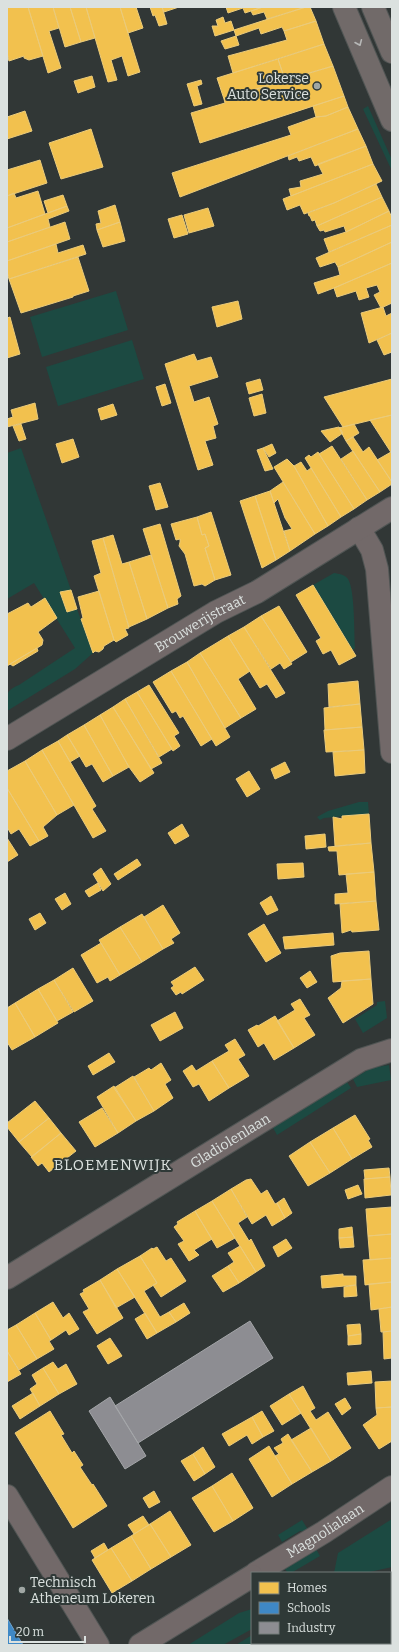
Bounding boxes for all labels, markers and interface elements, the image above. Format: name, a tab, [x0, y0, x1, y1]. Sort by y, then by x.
one-way arrow	[354, 39, 362, 47]
place label: Lokerse Auto Service	[227, 70, 309, 103]
marker: Lokerse Auto Service	[312, 81, 322, 91]
street label: Brouwerijstraat	[152, 591, 248, 656]
street label: Gladiolenlaan	[187, 1110, 274, 1172]
district label: BLOEMENWIJK	[54, 1156, 172, 1174]
street label: Magnolialaan	[283, 1500, 367, 1562]
legend	[251, 1572, 391, 1644]
place label: Technisch Atheneum Lokeren	[30, 1574, 155, 1607]
text: Homes	[287, 1581, 327, 1595]
marker: Technisch Atheneum Lokeren	[17, 1585, 27, 1595]
text: Schools	[287, 1601, 331, 1615]
scale bar	[10, 1618, 85, 1644]
text: Industry	[287, 1621, 336, 1635]
text: 20 m	[16, 1625, 45, 1639]

